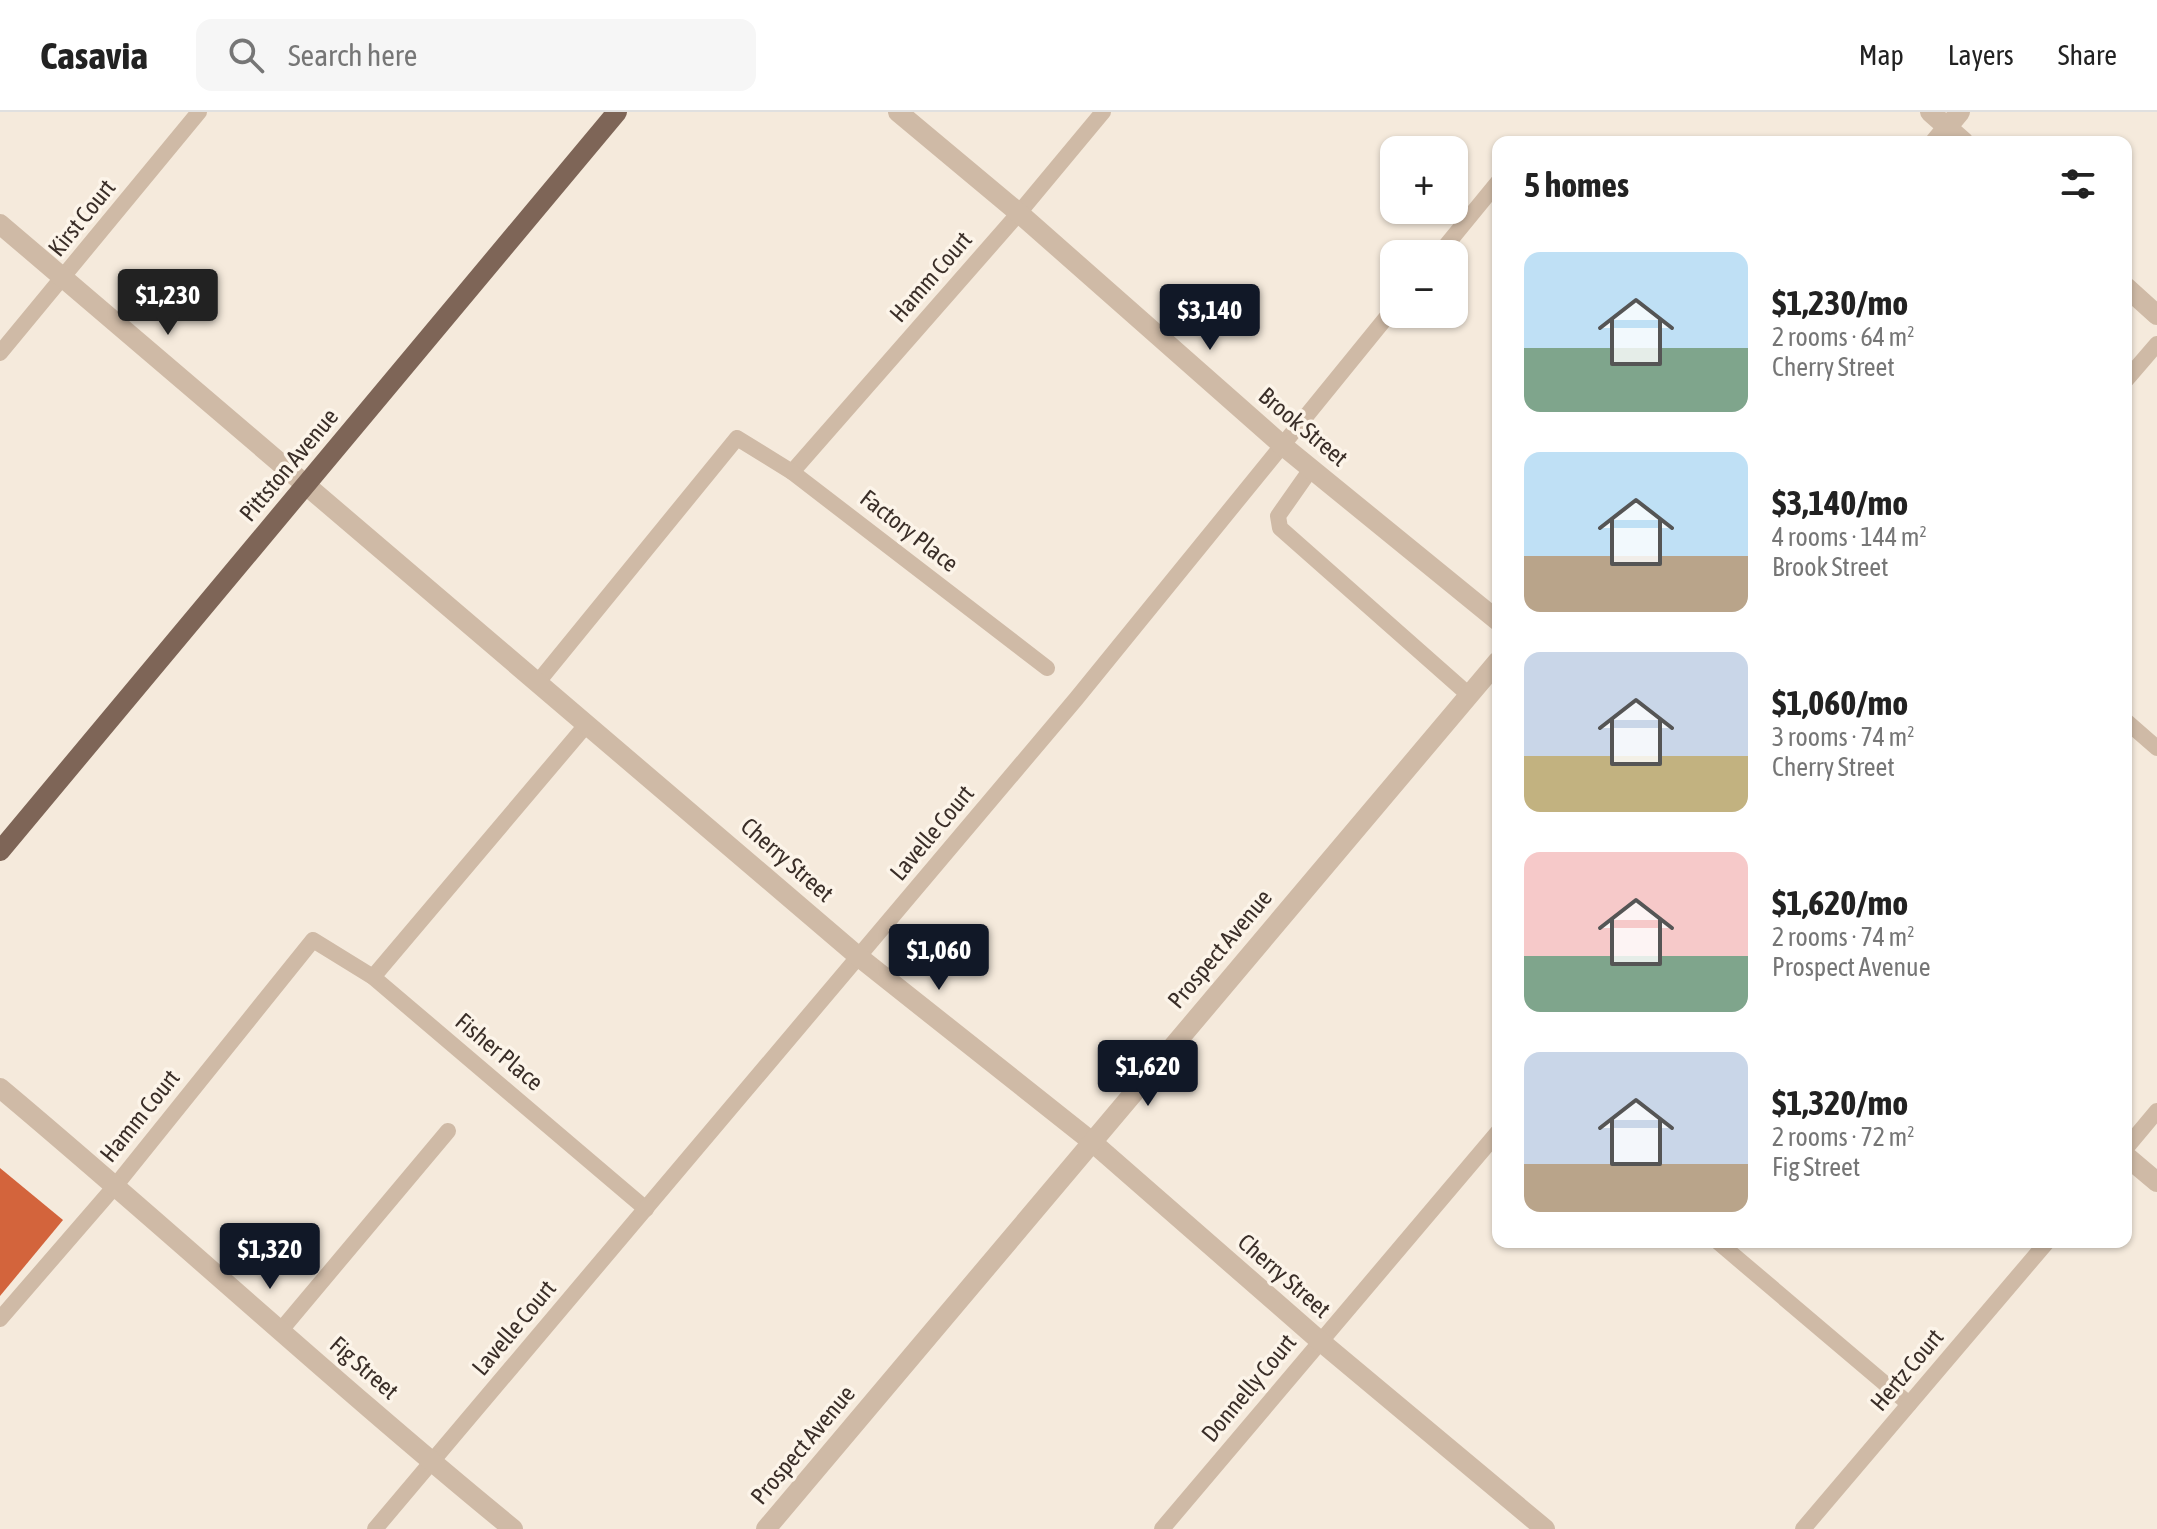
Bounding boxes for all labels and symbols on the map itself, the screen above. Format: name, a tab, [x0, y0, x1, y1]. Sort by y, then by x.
street label: Kirst Court	[43, 174, 121, 261]
street label: Hamm Court	[884, 226, 977, 327]
pin: $1,230	[103, 269, 233, 337]
pin: $3,140	[1145, 284, 1275, 352]
street label: Brook Street	[1253, 382, 1353, 472]
street label: Pittston Avenue	[234, 403, 343, 526]
street label: Factory Place	[855, 484, 964, 577]
street label: Lavelle Court	[884, 780, 979, 885]
street label: Cherry Street	[736, 812, 839, 907]
street label: Prospect Avenue	[1162, 884, 1277, 1013]
pin: $1,060	[874, 924, 1004, 992]
street label: Fisher Place	[450, 1007, 548, 1096]
pin: $1,620	[1083, 1040, 1213, 1108]
street label: Hamm Court	[94, 1064, 185, 1167]
pin: $1,320	[205, 1223, 335, 1291]
street label: Cherry Street	[1233, 1228, 1336, 1323]
street label: Lavelle Court	[466, 1275, 561, 1380]
street label: Hertz Court	[1865, 1323, 1948, 1416]
street label: Donnelly Court	[1196, 1328, 1301, 1447]
street label: Fig Street	[325, 1331, 404, 1405]
street label: Prospect Avenue	[745, 1380, 860, 1509]

